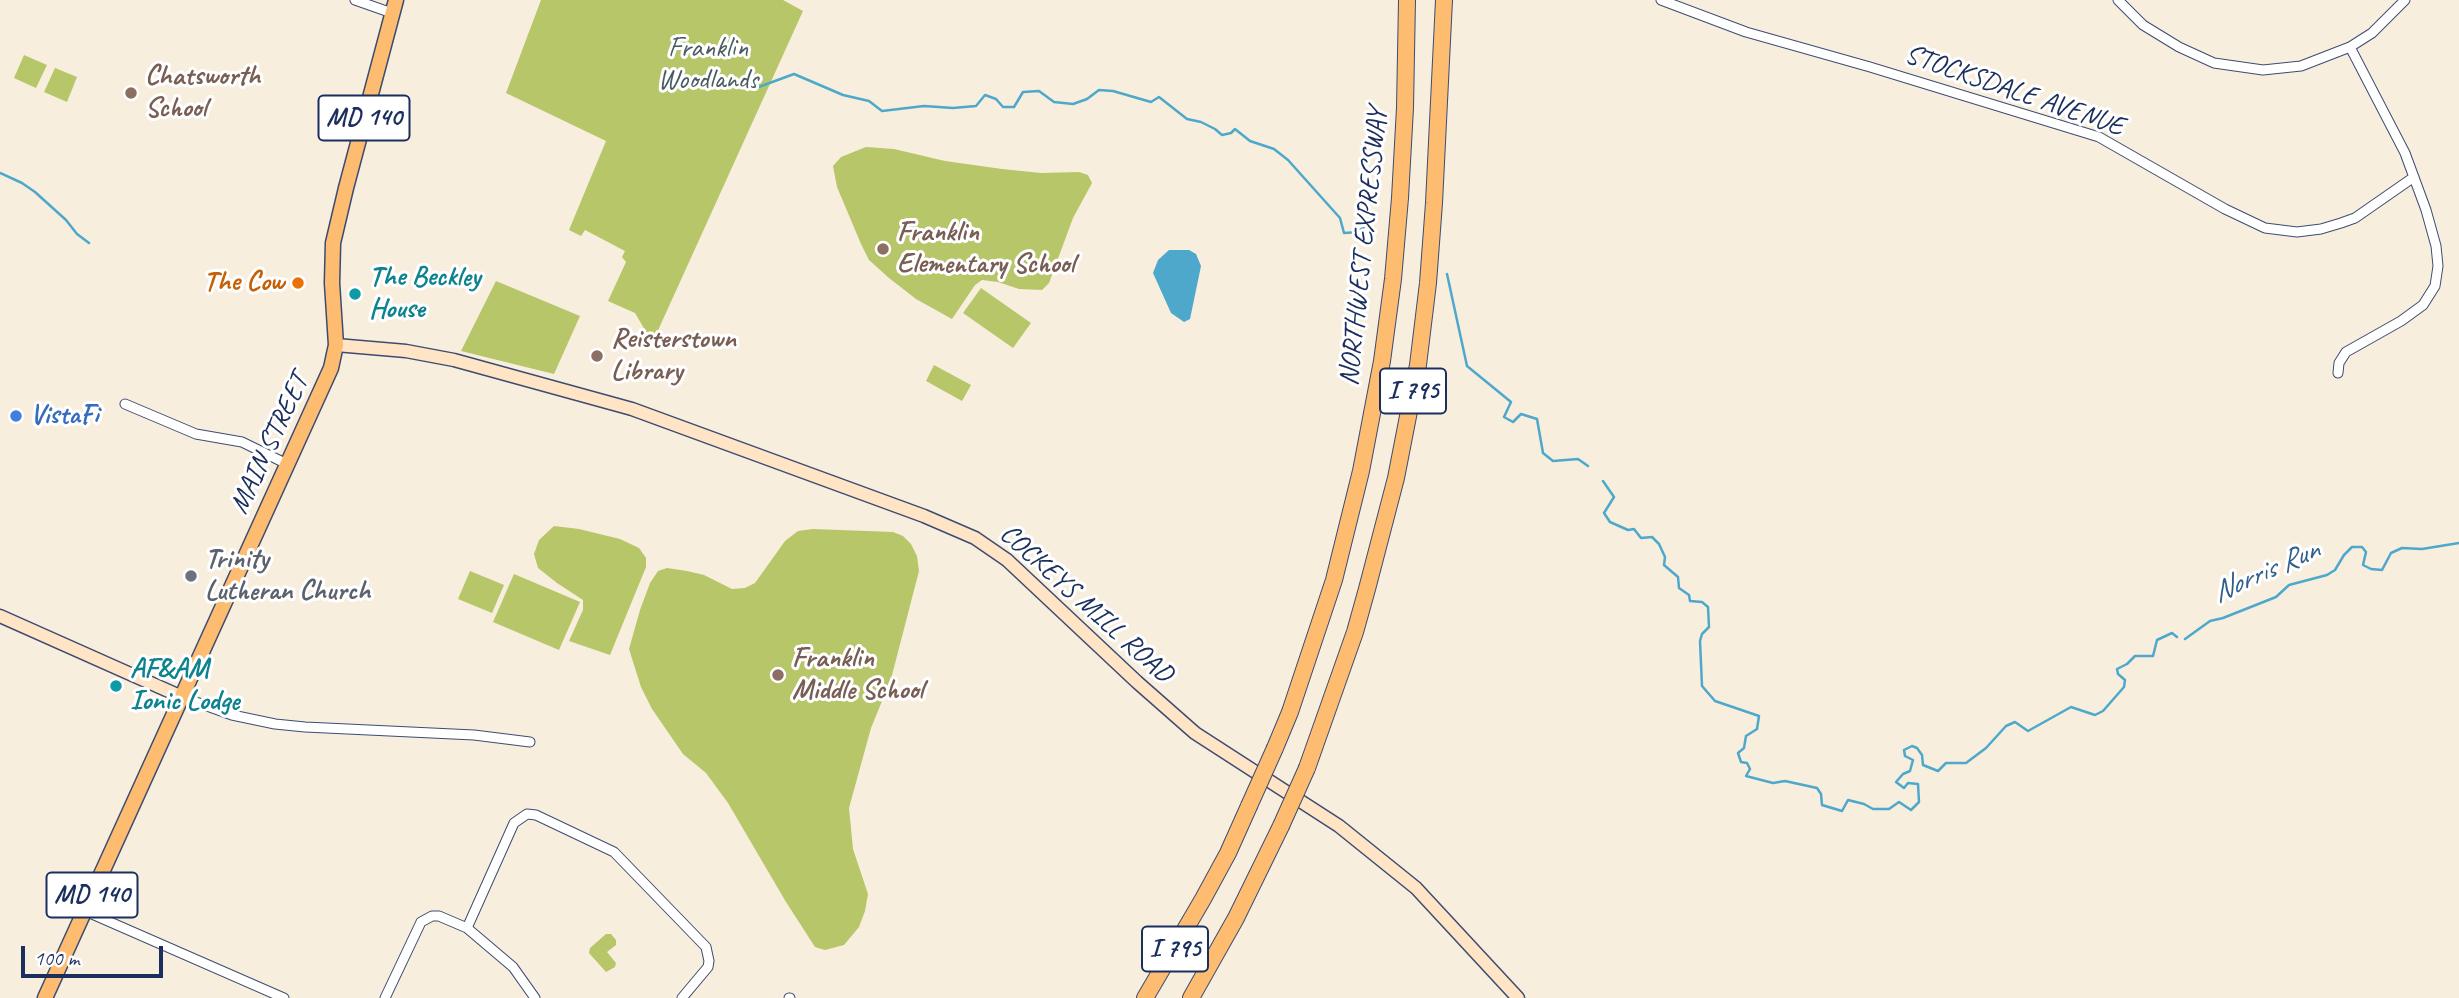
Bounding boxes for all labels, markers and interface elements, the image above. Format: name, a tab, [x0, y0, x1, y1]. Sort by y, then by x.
park label: Franklin Woodlands	[658, 32, 758, 98]
street label: STOCKSDALE AVENUE	[1900, 38, 2128, 144]
place label: Chatsworth School	[145, 60, 260, 126]
marker: Chatsworth School	[123, 85, 139, 101]
road number: MD 140	[318, 96, 410, 140]
street label: NORTHWEST EXPRESSWAY	[1333, 106, 1395, 388]
place label: Franklin Elementary School	[897, 216, 1075, 282]
marker: Franklin Elementary School	[875, 241, 891, 257]
place label: The Beckley House	[369, 261, 480, 327]
place label: The Cow	[204, 266, 284, 300]
marker: The Cow	[290, 275, 306, 291]
marker: The Beckley House	[347, 286, 363, 302]
place label: Reisterstown Library	[611, 323, 736, 389]
marker: Reisterstown Library	[589, 348, 605, 364]
road number: I 795	[1380, 368, 1446, 414]
street label: MAIN STREET	[223, 369, 317, 519]
place label: VistaFi	[30, 399, 99, 433]
marker: VistaFi	[8, 408, 24, 424]
street label: COCKEYS MILL ROAD	[992, 517, 1180, 691]
water label: Norris Run	[2207, 533, 2325, 611]
place label: Trinity Lutheran Church	[205, 543, 370, 609]
marker: Trinity Lutheran Church	[183, 568, 199, 584]
place label: Franklin Middle School	[792, 642, 924, 708]
place label: AF&AM Ionic Lodge	[130, 653, 239, 719]
marker: Franklin Middle School	[770, 667, 786, 683]
marker: AF&AM Ionic Lodge	[108, 678, 124, 694]
road number: MD 140	[46, 873, 138, 918]
road number: I 795	[1142, 926, 1208, 972]
scale bar	[24, 932, 166, 976]
text: 100 m	[34, 945, 79, 971]

